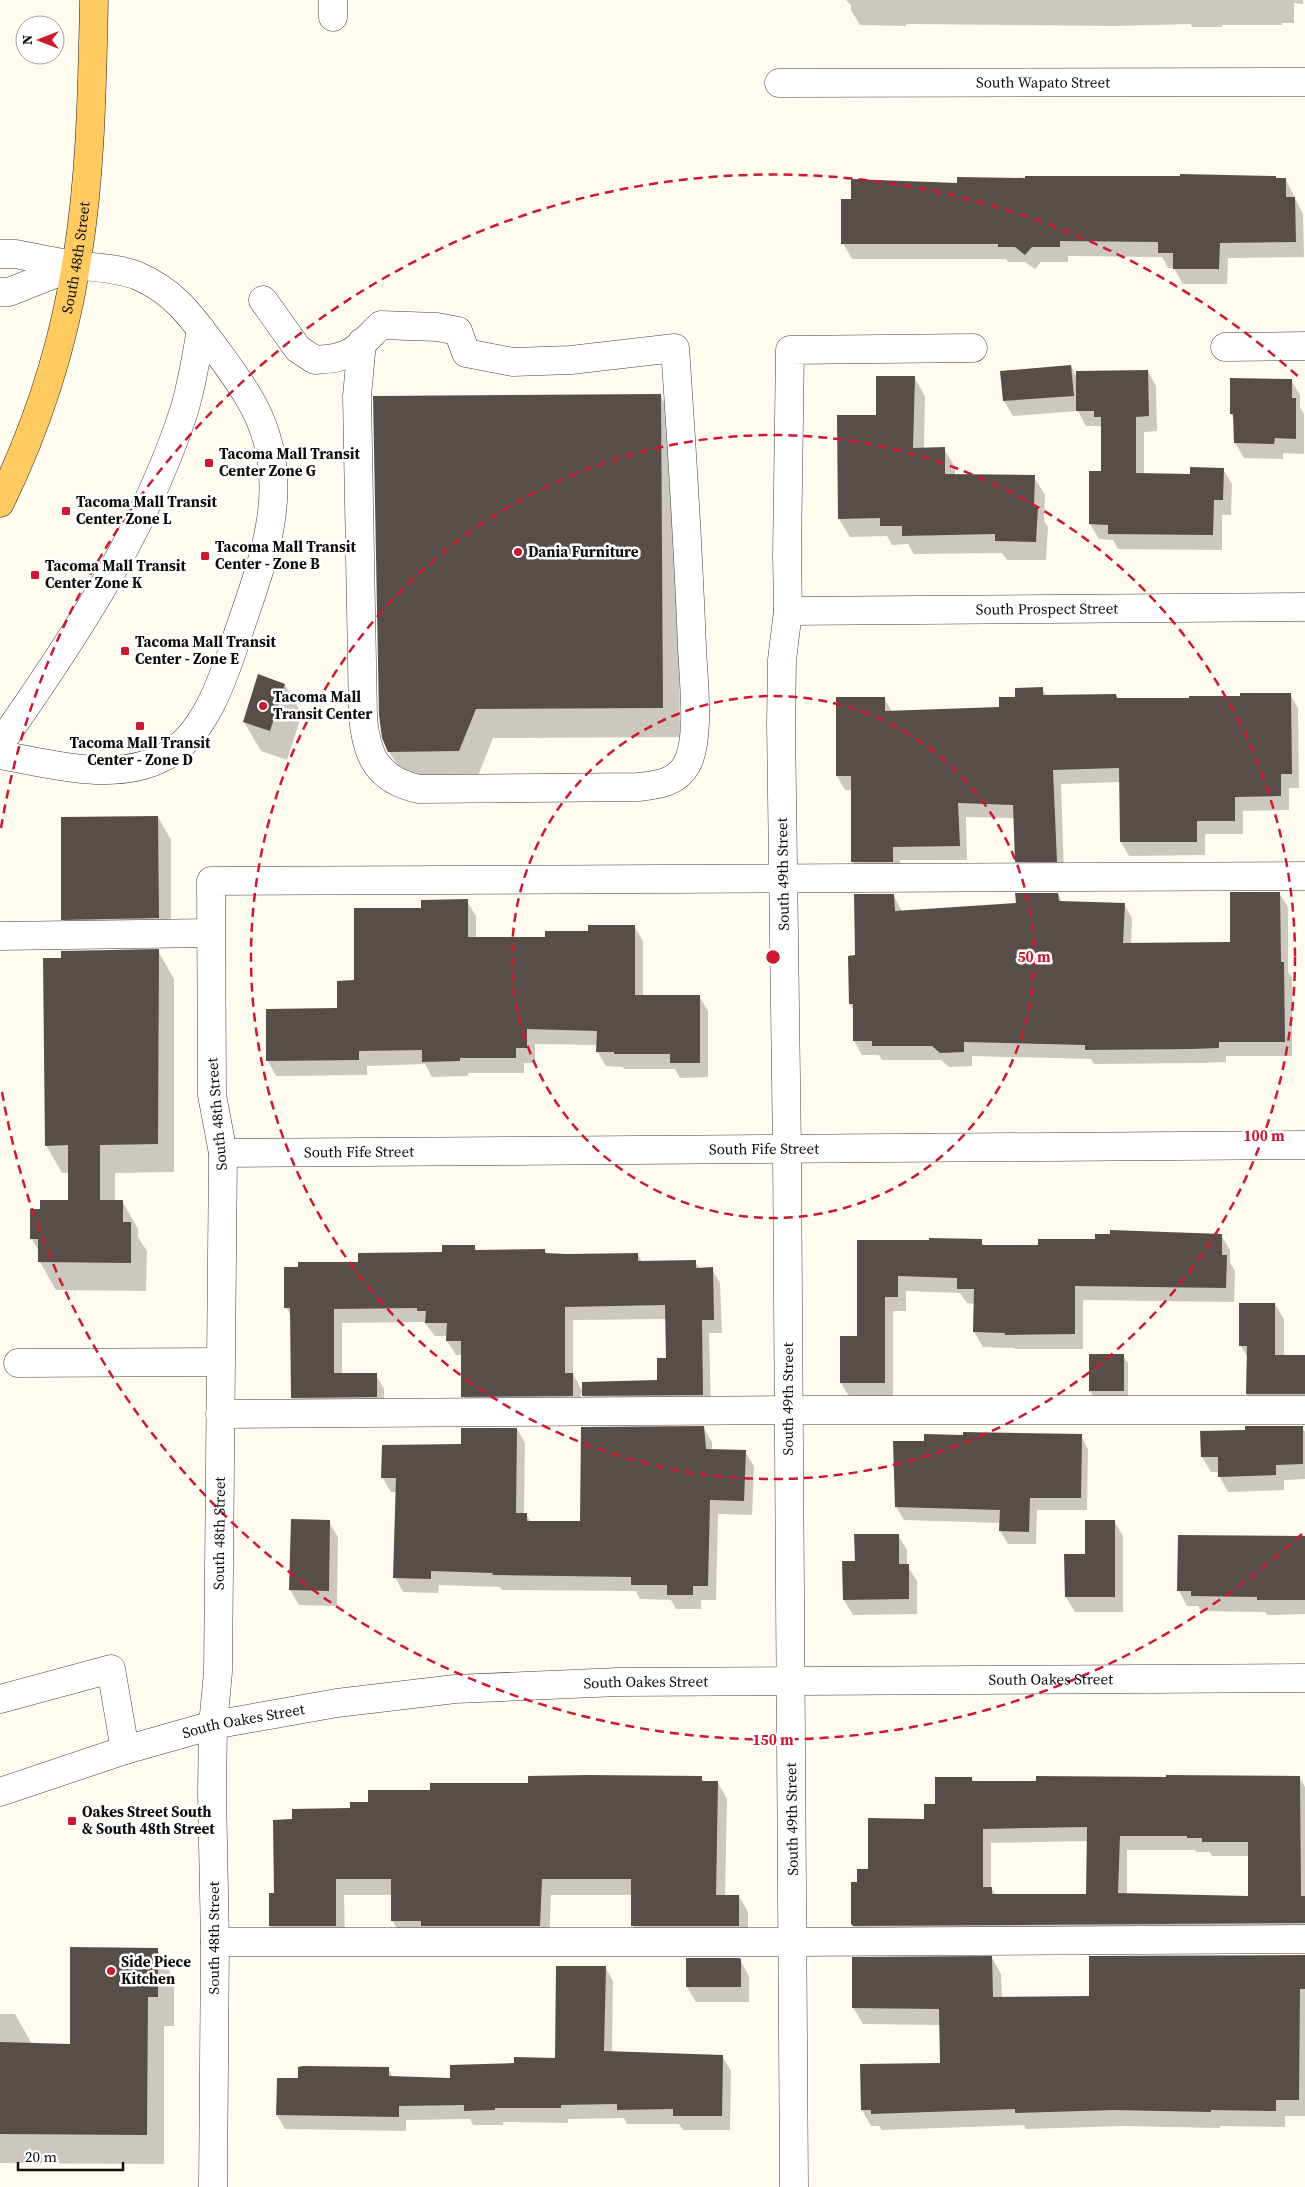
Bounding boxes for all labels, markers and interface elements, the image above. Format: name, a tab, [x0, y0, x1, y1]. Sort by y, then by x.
north arrow	[15, 15, 65, 65]
text: N	[17, 35, 37, 45]
street label: South Wapato Street	[976, 71, 1110, 93]
street label: South 48th Street	[56, 200, 95, 316]
place label: Tacoma Mall Transit Center Zone G	[219, 443, 360, 481]
marker: Tacoma Mall Transit Center Zone G	[203, 457, 215, 469]
place label: Tacoma Mall Transit Center Zone L	[76, 491, 217, 529]
marker: Tacoma Mall Transit Center Zone L	[60, 505, 72, 517]
place label: Tacoma Mall Transit Center - Zone B	[215, 536, 356, 574]
place label: Dania Furniture	[528, 541, 639, 562]
marker: Dania Furniture	[512, 546, 524, 558]
marker: Tacoma Mall Transit Center - Zone B	[199, 550, 211, 562]
place label: Tacoma Mall Transit Center Zone K	[45, 555, 186, 593]
marker: Tacoma Mall Transit Center Zone K	[29, 569, 41, 581]
street label: South Prospect Street	[976, 597, 1118, 620]
place label: Tacoma Mall Transit Center - Zone E	[135, 631, 276, 669]
marker: Tacoma Mall Transit Center - Zone E	[119, 645, 131, 657]
place label: Tacoma Mall Transit Center	[273, 686, 372, 724]
marker: Tacoma Mall Transit Center	[257, 700, 269, 712]
marker: Tacoma Mall Transit Center - Zone D	[134, 720, 146, 732]
place label: Tacoma Mall Transit Center - Zone D	[70, 732, 211, 770]
street label: South 49th Street	[771, 817, 794, 931]
text: 50 m	[1017, 946, 1051, 967]
centre of rings	[764, 948, 782, 966]
street label: South 48th Street	[201, 1057, 232, 1171]
text: 100 m	[1243, 1125, 1285, 1146]
street label: South Fife Street	[709, 1138, 819, 1159]
street label: South Fife Street	[304, 1141, 414, 1162]
street label: South 49th Street	[777, 1342, 798, 1456]
street label: South 48th Street	[208, 1476, 230, 1590]
street label: South Oakes Street	[988, 1668, 1113, 1690]
street label: South Oakes Street	[583, 1670, 708, 1693]
street label: South Oakes Street	[180, 1698, 306, 1743]
text: 150 m	[752, 1729, 794, 1750]
street label: South 49th Street	[780, 1762, 803, 1876]
place label: Oakes Street South & South 48th Street	[82, 1801, 215, 1839]
marker: Oakes Street South & South 48th Street	[66, 1815, 78, 1827]
street label: South 48th Street	[203, 1881, 224, 1995]
place label: Side Piece Kitchen	[121, 1951, 191, 1989]
marker: Side Piece Kitchen	[105, 1965, 117, 1977]
scale bar	[18, 2140, 122, 2172]
text: 20 m	[25, 2146, 57, 2167]

